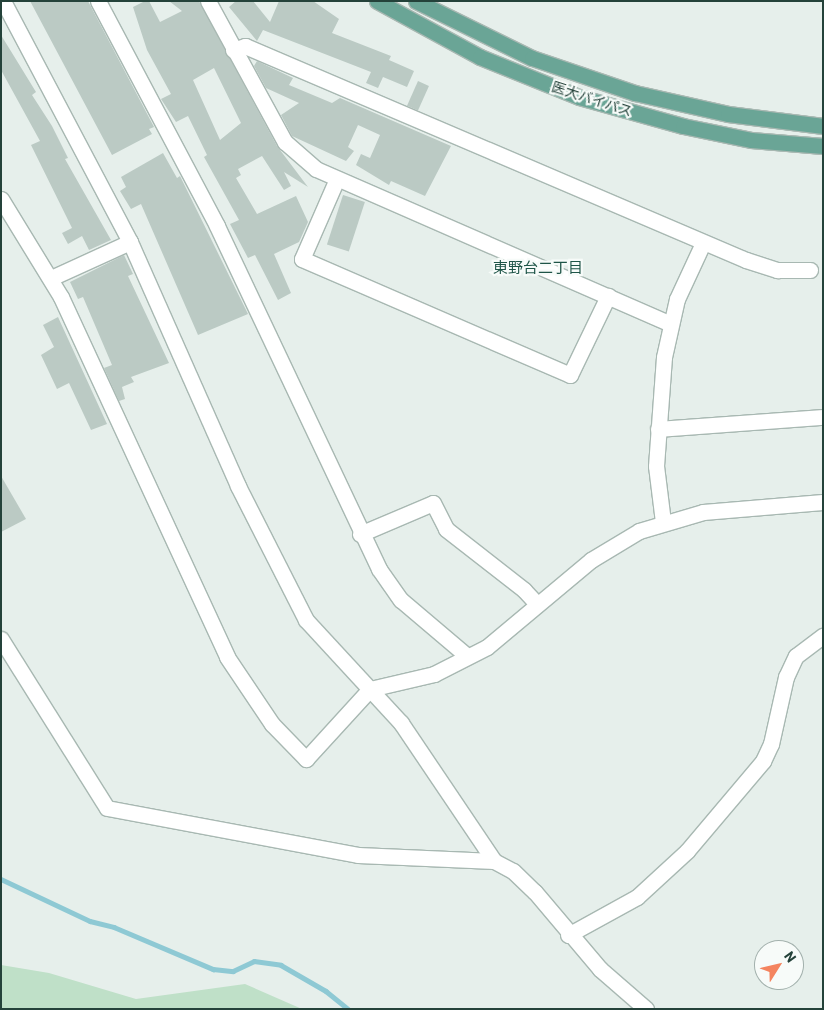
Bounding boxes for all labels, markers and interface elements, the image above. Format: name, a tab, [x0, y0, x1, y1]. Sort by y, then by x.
street label: 医大バイパス	[549, 78, 635, 120]
district label: 東野台二丁目	[493, 259, 583, 277]
north arrow	[754, 940, 804, 990]
text: N	[781, 948, 800, 965]

